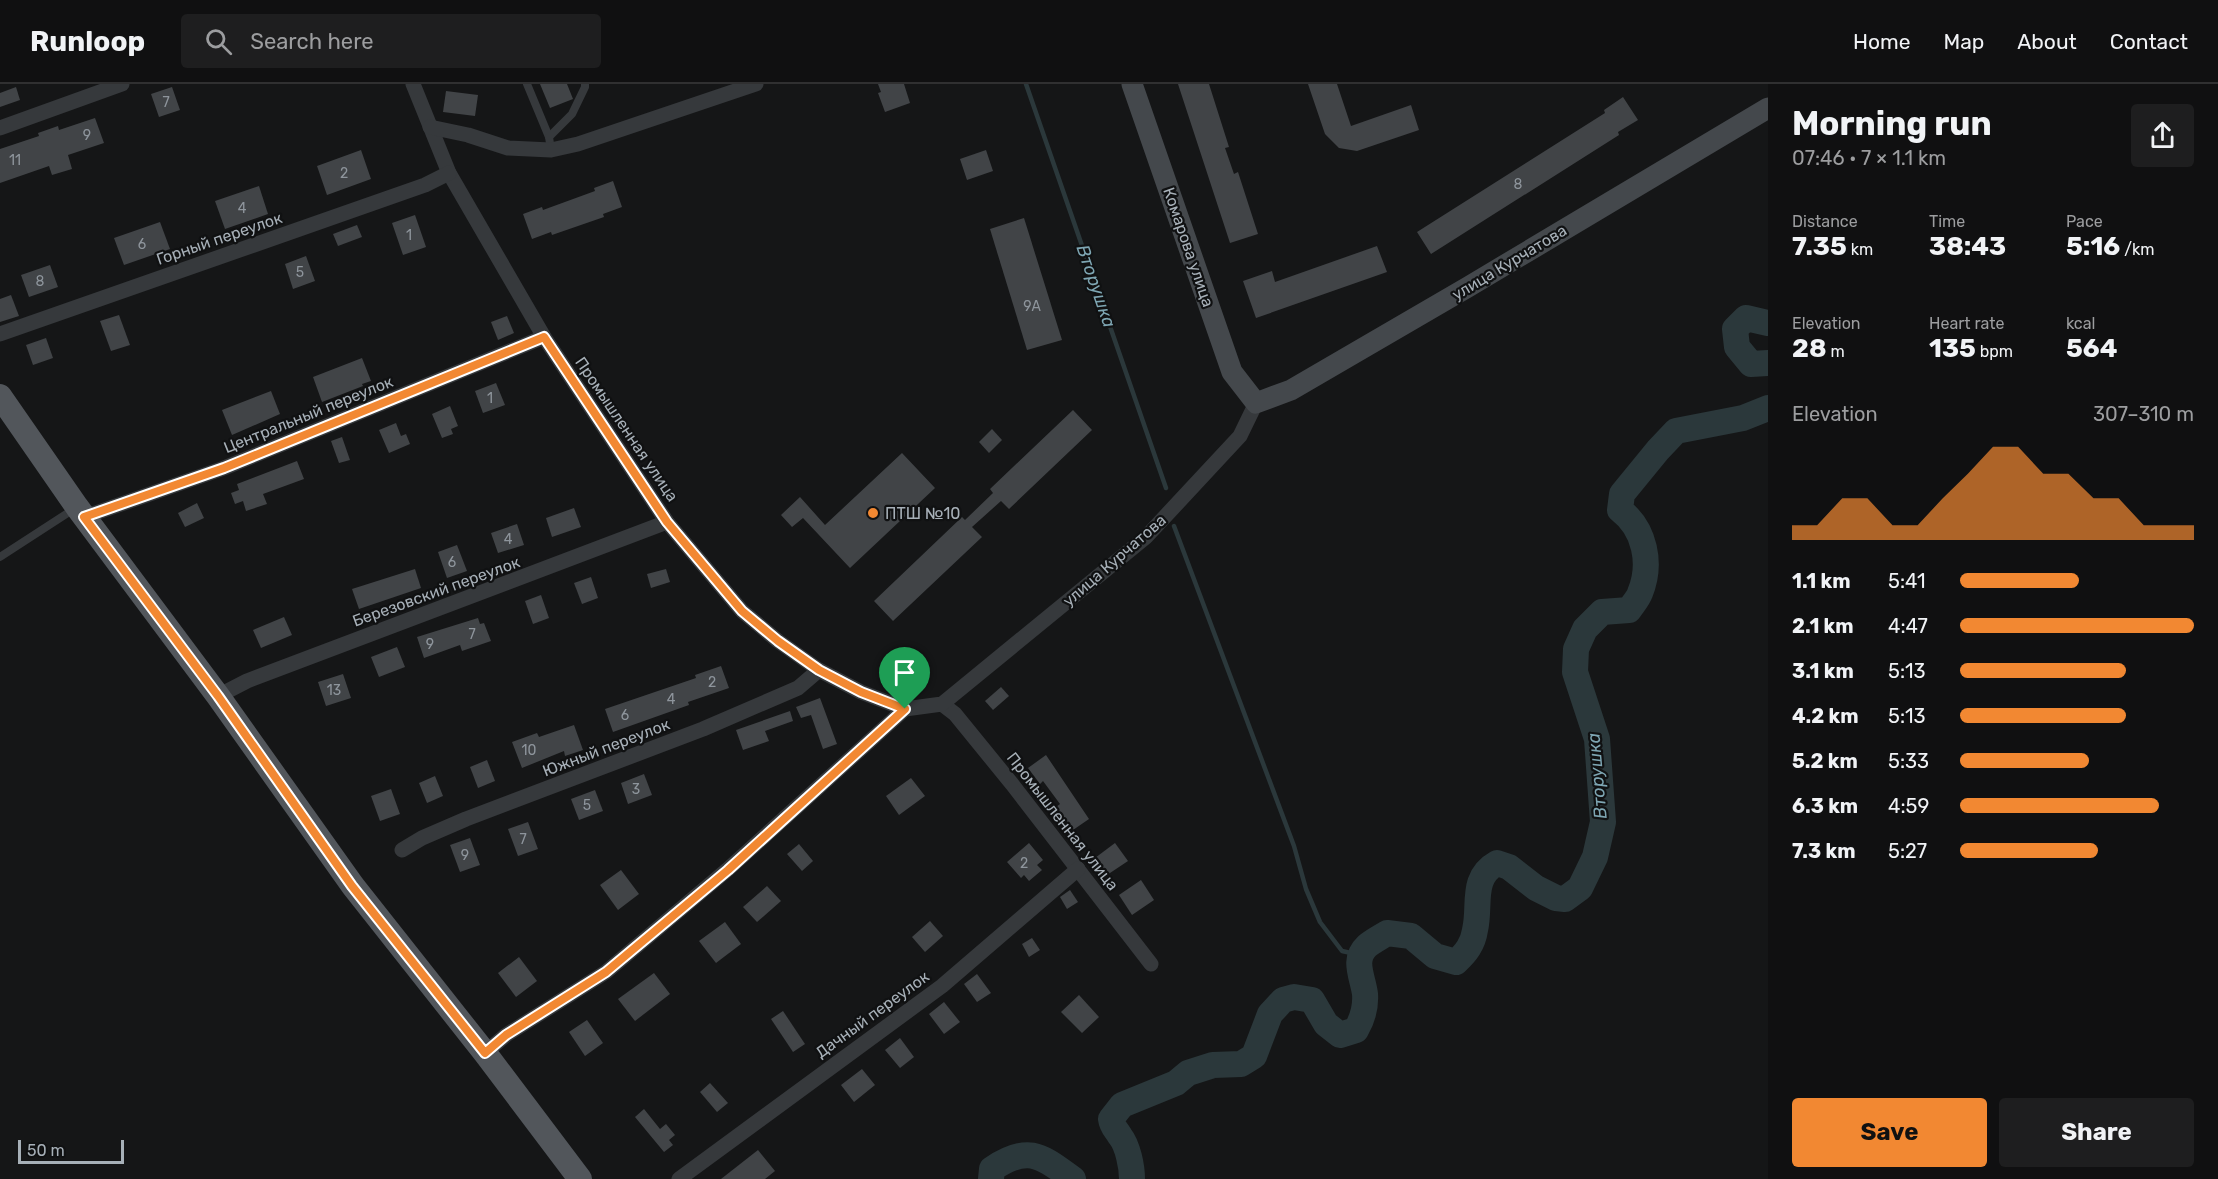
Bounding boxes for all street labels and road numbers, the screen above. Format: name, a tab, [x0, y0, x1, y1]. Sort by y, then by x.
street label: Комарова улица	[1159, 185, 1218, 309]
street label: Горный переулок	[154, 208, 285, 269]
street label: улица Курчатова	[1448, 221, 1570, 304]
street label: Промышленная улица	[571, 353, 682, 505]
street label: Центральный переулок	[221, 372, 396, 457]
street label: улица Курчатова	[1059, 510, 1170, 610]
street label: Березовский переулок	[350, 552, 523, 631]
street label: Южный переулок	[540, 714, 673, 780]
street label: Промышленная улица	[1003, 748, 1122, 894]
street label: Дачный переулок	[812, 967, 933, 1062]

